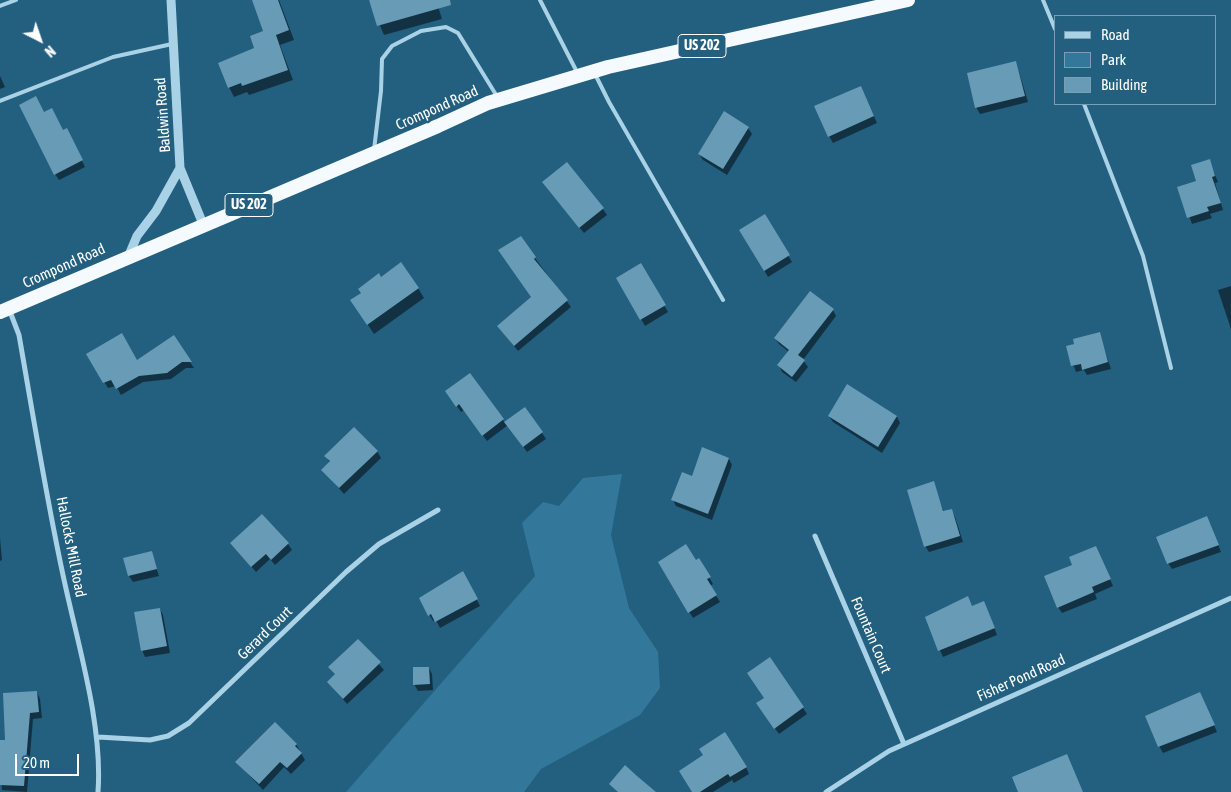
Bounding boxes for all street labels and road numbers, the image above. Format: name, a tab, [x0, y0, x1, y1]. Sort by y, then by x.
road number: US 202	[678, 34, 726, 58]
street label: Baldwin Road	[151, 77, 175, 153]
street label: Crompond Road	[393, 82, 481, 134]
road number: US 202	[225, 194, 273, 216]
street label: Crompond Road	[20, 240, 108, 292]
street label: Hallocks Mill Road	[52, 495, 90, 599]
street label: Fountain Court	[847, 594, 895, 676]
street label: Gerard Court	[234, 603, 296, 663]
street label: Fisher Pond Road	[974, 651, 1068, 705]

